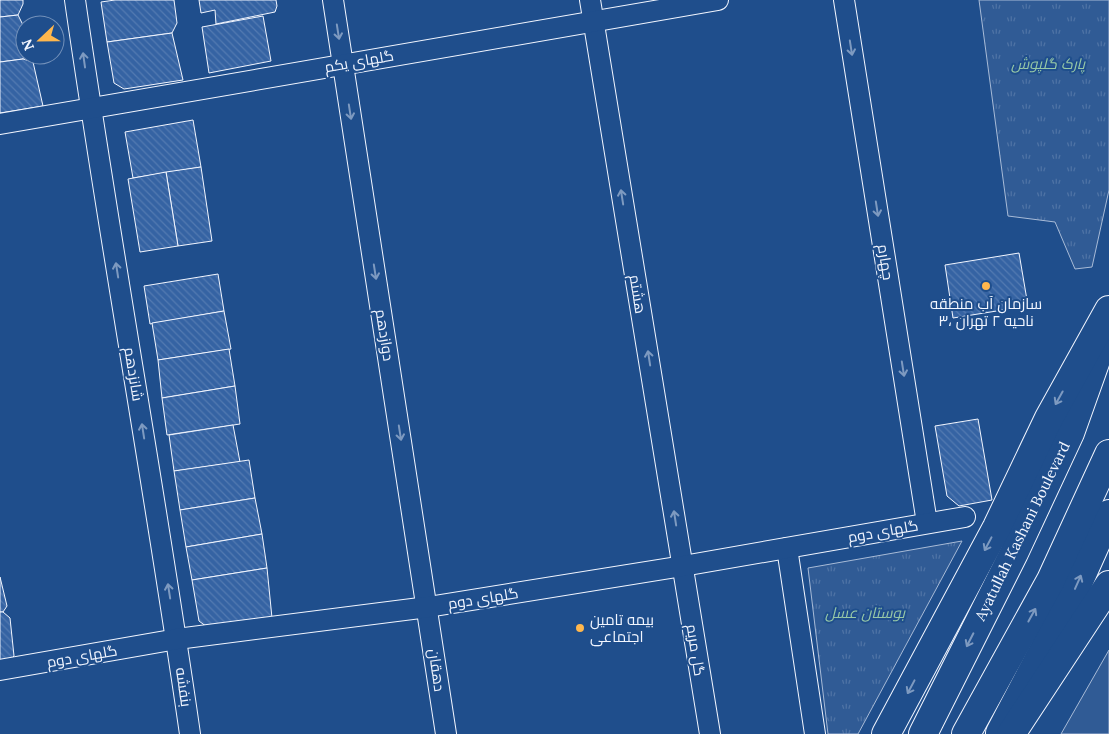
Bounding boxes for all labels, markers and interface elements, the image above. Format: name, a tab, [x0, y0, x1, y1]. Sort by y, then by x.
north arrow	[15, 15, 65, 65]
one-way arrow	[333, 23, 343, 39]
text: N	[18, 36, 38, 53]
one-way arrow	[847, 40, 857, 56]
street label: گلهای یکم	[323, 46, 395, 77]
one-way arrow	[79, 53, 89, 69]
park label: پارک گلپوش	[1011, 54, 1086, 74]
one-way arrow	[346, 103, 356, 119]
one-way arrow	[617, 190, 627, 206]
one-way arrow	[873, 200, 883, 216]
street label: چهارم	[873, 243, 898, 281]
one-way arrow	[112, 263, 122, 279]
one-way arrow	[371, 264, 381, 280]
street label: هشتم	[625, 273, 650, 315]
marker: سازمان آب منطقه ۳، ناحیه ۲ تهران	[980, 280, 992, 292]
place label: سازمان آب منطقه ۳، ناحیه ۲ تهران	[930, 294, 1042, 331]
street label: دوازدهم	[371, 308, 398, 363]
street label: شانزدهم	[119, 346, 148, 403]
one-way arrow	[643, 350, 653, 366]
one-way arrow	[898, 361, 908, 377]
one-way arrow	[1054, 391, 1064, 405]
one-way arrow	[138, 423, 148, 439]
one-way arrow	[396, 424, 406, 440]
street label: Ayatullah Kashani Boulevard	[970, 438, 1074, 625]
one-way arrow	[669, 510, 679, 526]
street label: گلهای دوم	[846, 515, 920, 548]
one-way arrow	[983, 536, 992, 551]
one-way arrow	[1074, 575, 1084, 590]
street label: گلهای دوم	[446, 583, 520, 614]
one-way arrow	[164, 584, 174, 600]
park label: بوستان عسل	[825, 603, 906, 622]
one-way arrow	[1027, 607, 1037, 622]
place label: بیمه تامین اجتماعی	[590, 610, 654, 647]
marker: بیمه تامین اجتماعی	[574, 622, 586, 634]
street label: گل مریم	[682, 623, 709, 678]
one-way arrow	[965, 632, 974, 647]
street label: گلهای دوم	[45, 640, 119, 673]
street label: دهقان	[424, 647, 449, 693]
street label: بنفشه	[172, 666, 196, 708]
one-way arrow	[906, 680, 916, 695]

